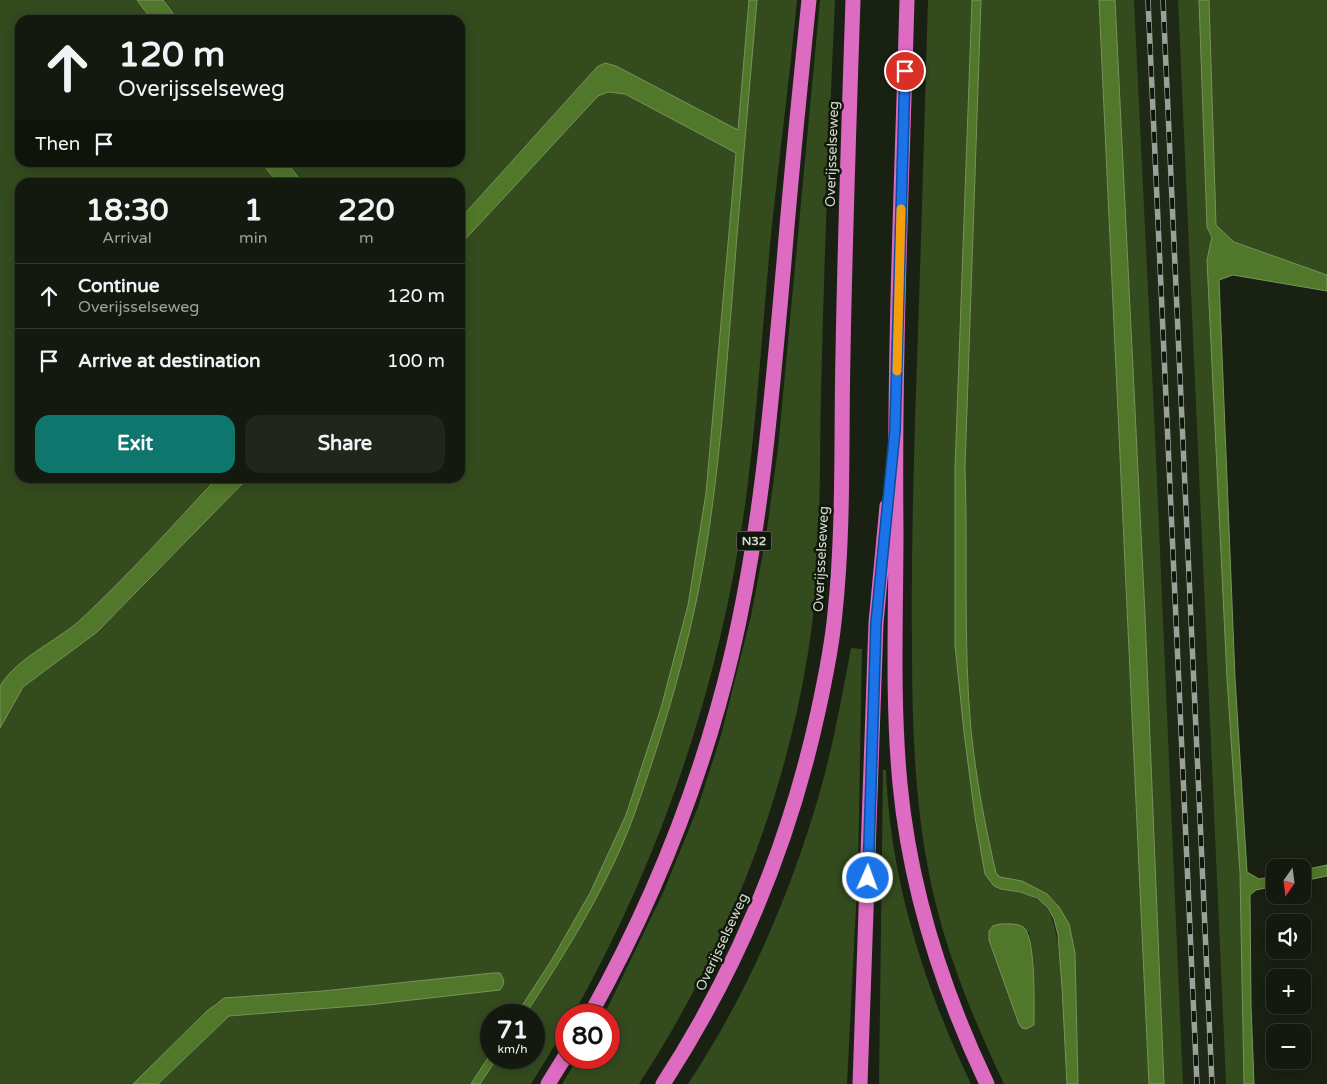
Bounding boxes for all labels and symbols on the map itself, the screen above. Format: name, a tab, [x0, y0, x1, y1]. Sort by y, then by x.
pin	[884, 50, 926, 92]
street label: Overijsselseweg	[822, 101, 842, 207]
street label: Overijsselseweg	[810, 506, 832, 612]
road number: N32	[736, 532, 772, 550]
position arrow	[841, 851, 893, 903]
north arrow	[1266, 859, 1311, 904]
street label: Overijsselseweg	[692, 890, 752, 994]
speed limit sign: 80	[555, 1004, 620, 1069]

